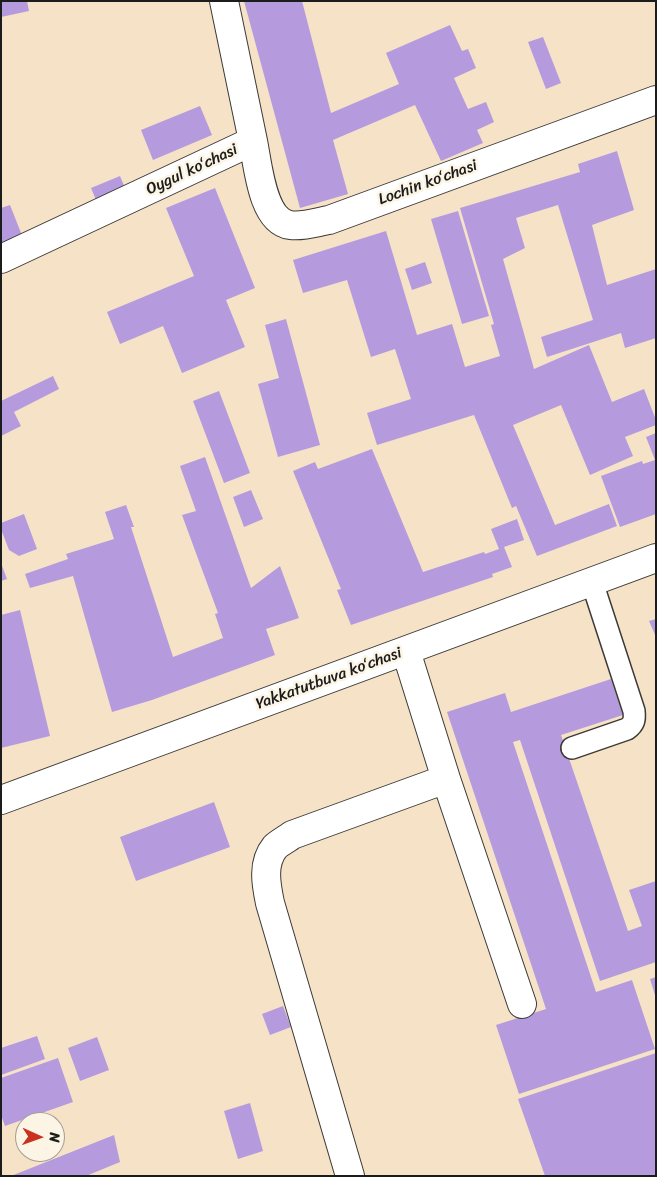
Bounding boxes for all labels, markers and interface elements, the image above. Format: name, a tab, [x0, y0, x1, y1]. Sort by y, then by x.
street label: Oygul koʻchasi	[143, 140, 241, 200]
street label: Lochin koʻchasi	[376, 156, 480, 210]
street label: Yakkatutbuva koʻchasi	[253, 644, 405, 714]
north arrow	[15, 1112, 65, 1162]
text: N	[42, 1132, 67, 1143]

